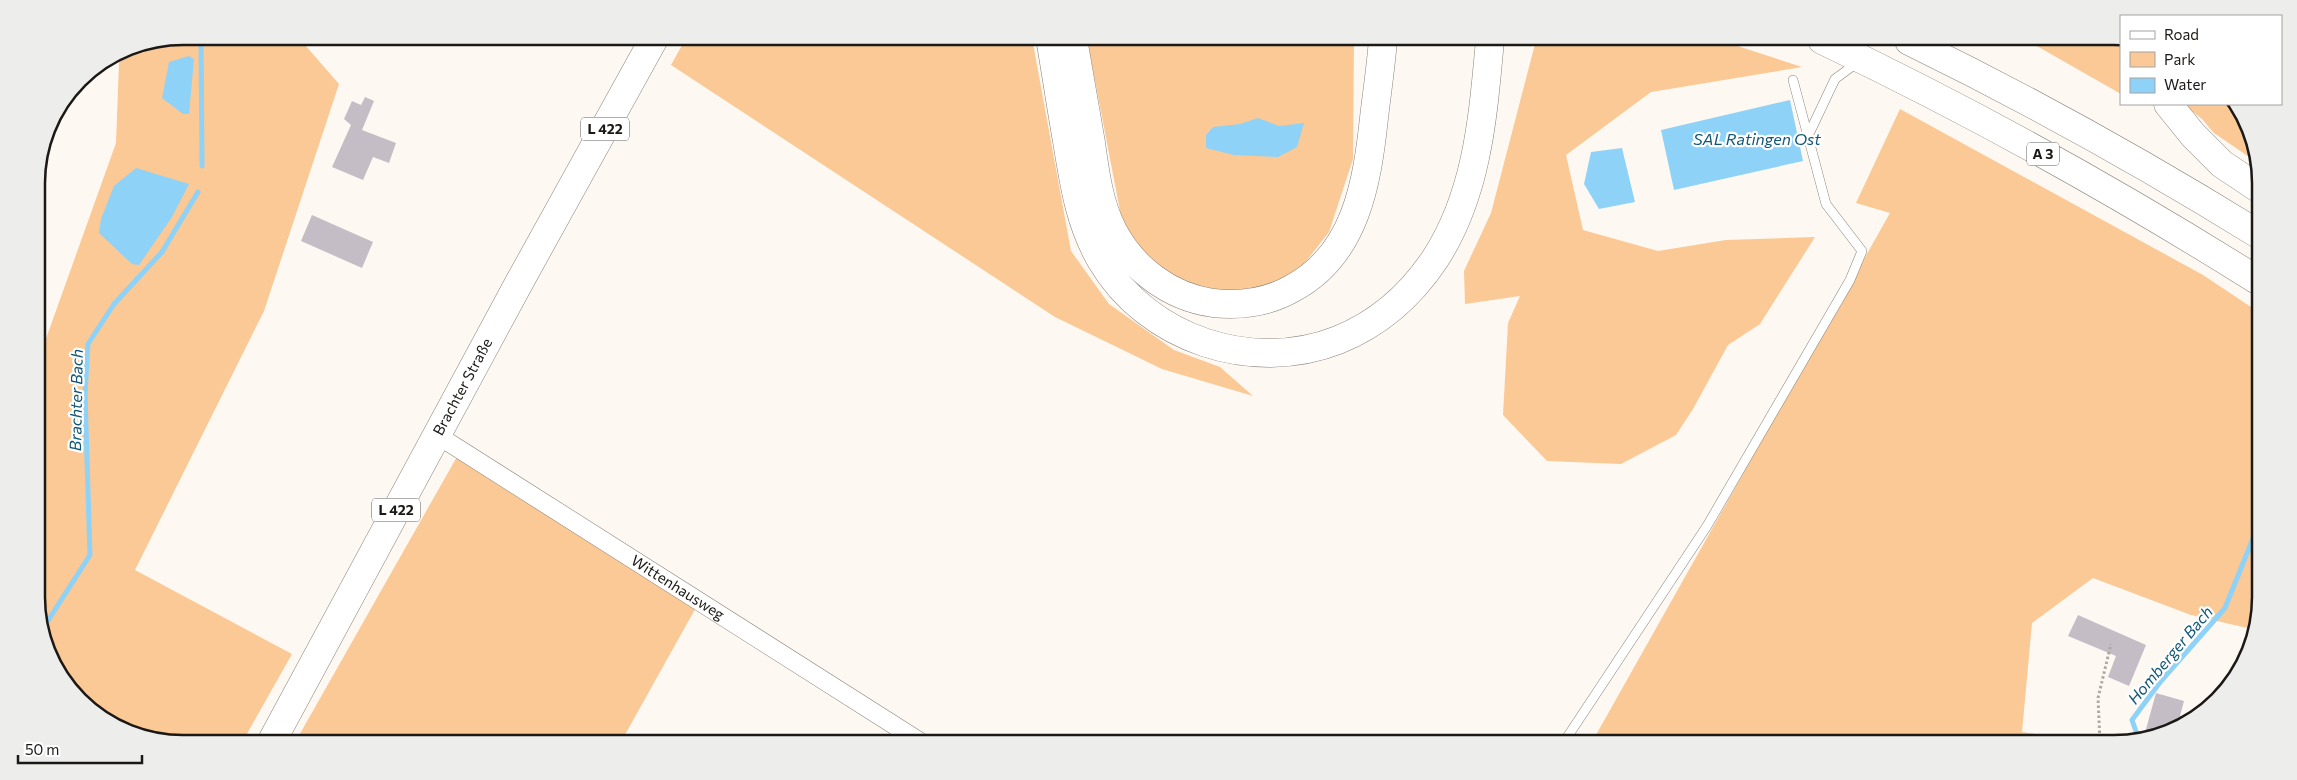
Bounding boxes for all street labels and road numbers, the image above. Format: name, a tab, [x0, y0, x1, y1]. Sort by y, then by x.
road number: L 422	[581, 118, 629, 140]
road number: A 3	[2027, 142, 2059, 166]
street label: Brachter Straße	[428, 335, 496, 438]
road number: L 422	[372, 498, 420, 522]
street label: Wittenhausweg	[628, 551, 728, 623]

